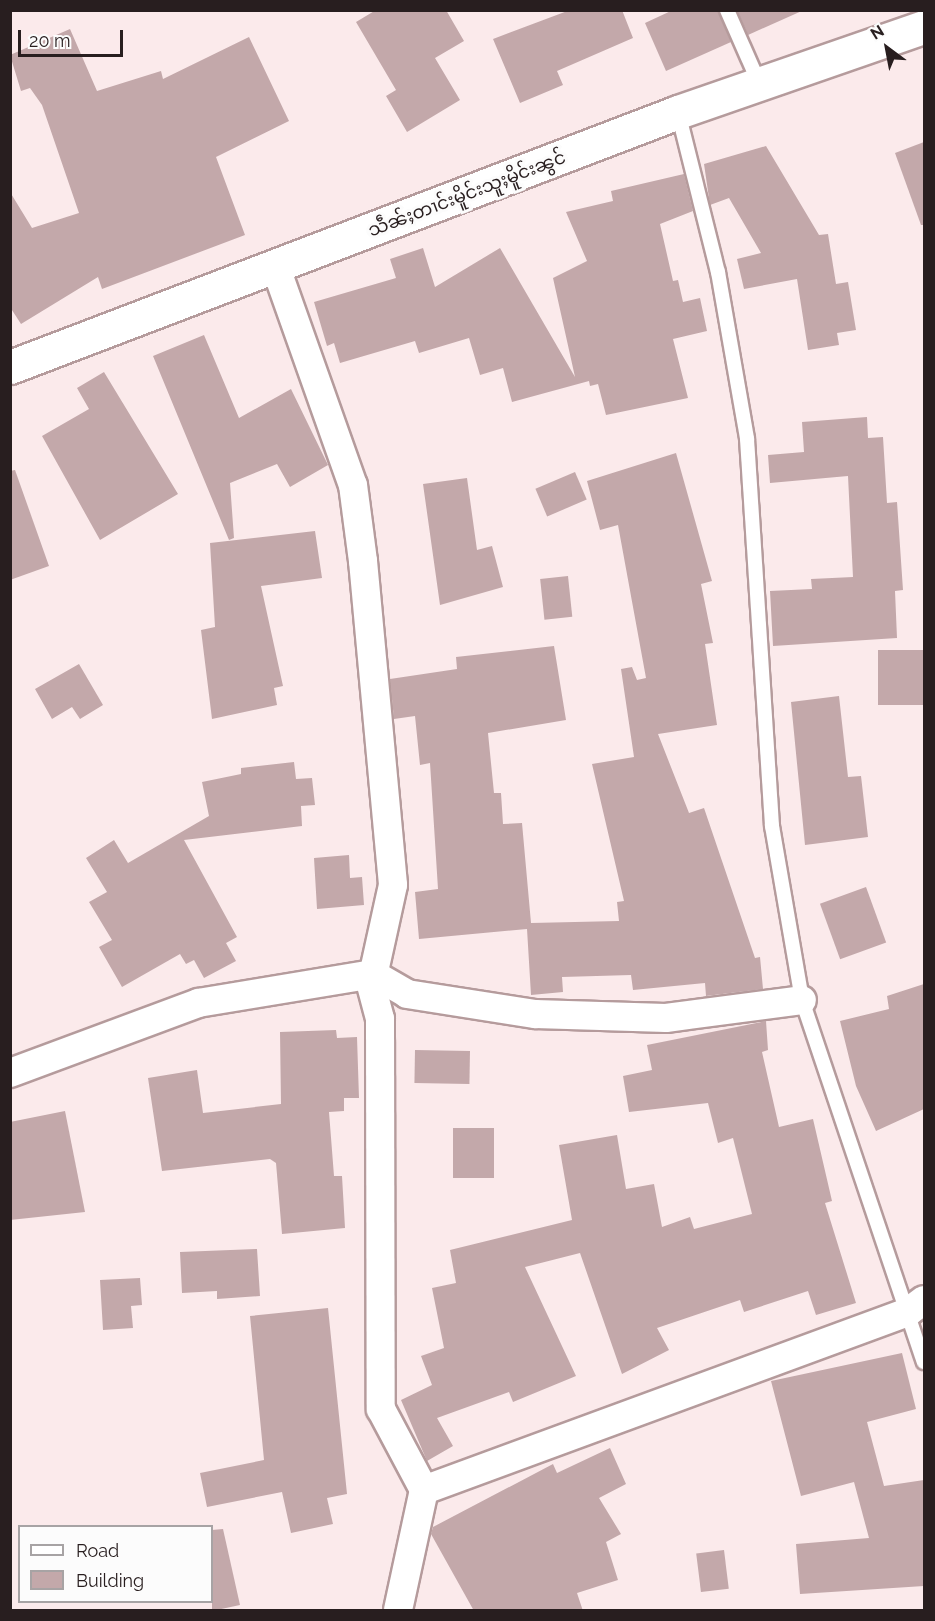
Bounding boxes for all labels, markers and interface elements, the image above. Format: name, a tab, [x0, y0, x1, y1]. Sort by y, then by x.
scale bar	[21, 18, 126, 56]
north arrow	[857, 18, 917, 78]
text: N	[867, 21, 887, 44]
text: 20 m	[29, 30, 71, 51]
street label: သဵၼ်ႈတၢင်းမိူင်းသူႈမိူင်းၼွင်	[365, 146, 569, 242]
legend	[18, 1525, 213, 1603]
text: Road	[76, 1540, 119, 1561]
text: Building	[76, 1570, 144, 1591]

